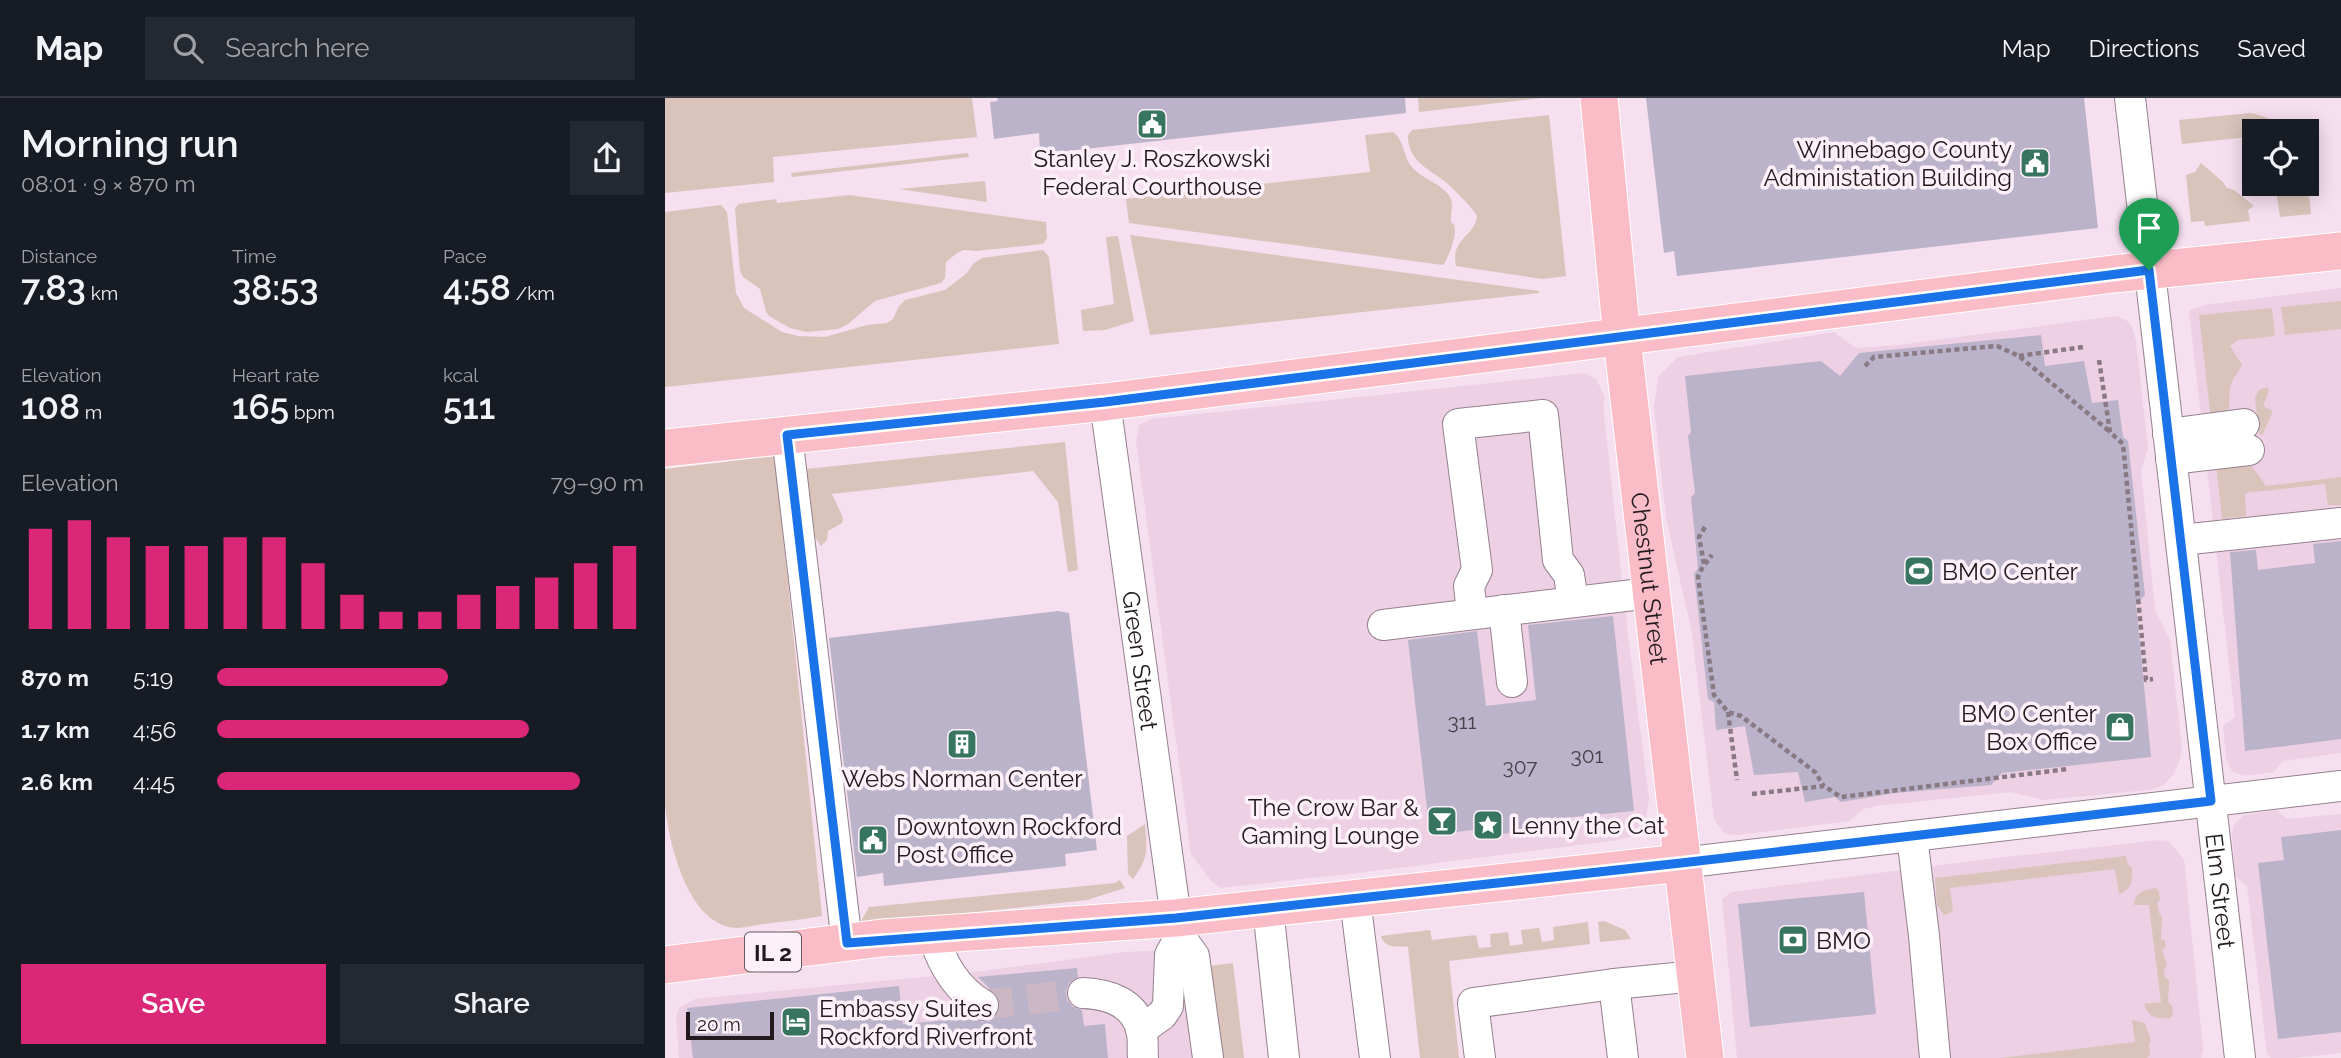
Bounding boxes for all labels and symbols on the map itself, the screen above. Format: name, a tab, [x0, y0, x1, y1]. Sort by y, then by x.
public building icon: Stanley J. Roszkowski Federal Courthouse	[1135, 107, 1169, 141]
place label: Winnebago County Administation Building	[1763, 135, 2012, 192]
place label: Stanley J. Roszkowski Federal Courthouse	[1033, 144, 1271, 201]
public building icon: Winnebago County Administation Building	[2018, 146, 2052, 180]
pin	[2119, 198, 2179, 270]
street label: Chestnut Street	[1625, 491, 1674, 666]
sports icon: BMO Center	[1902, 554, 1936, 588]
place label: BMO Center	[1942, 557, 2079, 586]
street label: Green Street	[1117, 589, 1164, 732]
place label: BMO Center Box Office	[1961, 699, 2098, 756]
house number: 311	[1447, 709, 1477, 734]
shop icon: BMO Center Box Office	[2103, 710, 2137, 744]
building icon: Webs Norman Center	[945, 727, 979, 761]
house number: 301	[1570, 743, 1604, 768]
house number: 307	[1502, 754, 1538, 779]
place label: Webs Norman Center	[841, 764, 1083, 793]
place label: The Crow Bar & Gaming Lounge	[1241, 793, 1419, 850]
bar icon: The Crow Bar & Gaming Lounge	[1425, 804, 1459, 838]
place icon: Lenny the Cat	[1471, 808, 1505, 842]
place label: Lenny the Cat	[1511, 811, 1665, 840]
place label: Downtown Rockford Post Office	[896, 812, 1122, 869]
public building icon: Downtown Rockford Post Office	[856, 823, 890, 857]
street label: Elm Street	[2200, 832, 2242, 950]
bank icon: BMO	[1776, 923, 1810, 957]
place label: BMO	[1816, 926, 1871, 955]
road number: IL 2	[745, 932, 801, 972]
place label: Embassy Suites Rockford Riverfront	[819, 994, 1033, 1051]
hotel icon: Embassy Suites Rockford Riverfront	[779, 1005, 813, 1039]
scale bar	[686, 1009, 773, 1041]

